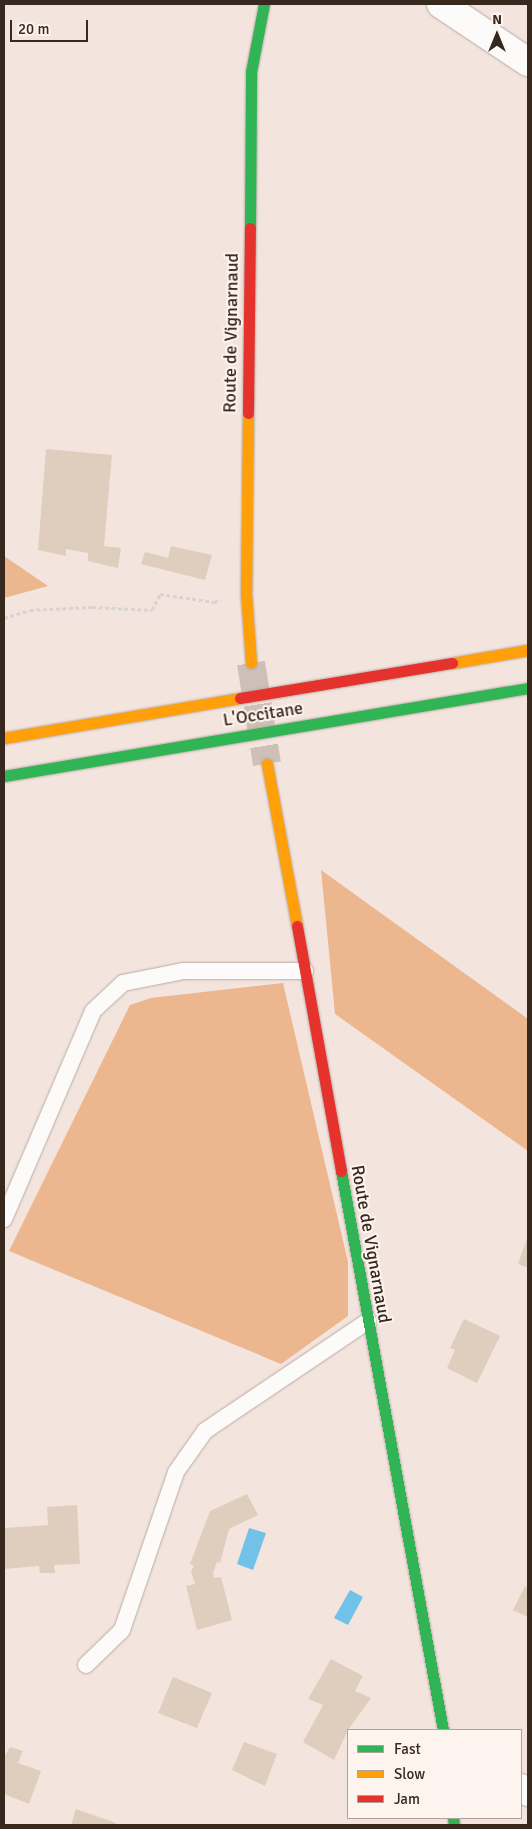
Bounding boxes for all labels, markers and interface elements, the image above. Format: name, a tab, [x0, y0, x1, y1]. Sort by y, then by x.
scale bar	[12, 10, 90, 42]
north arrow	[472, 10, 522, 60]
text: N	[492, 11, 502, 28]
text: 20 m	[18, 20, 49, 38]
street label: Route de Vignarnaud	[219, 253, 243, 413]
street label: L'Occitane	[221, 697, 305, 731]
street label: Route de Vignarnaud	[346, 1163, 396, 1325]
legend	[347, 1729, 522, 1819]
text: Fast	[394, 1740, 421, 1758]
text: Slow	[394, 1765, 425, 1783]
text: Jam	[394, 1790, 420, 1808]

